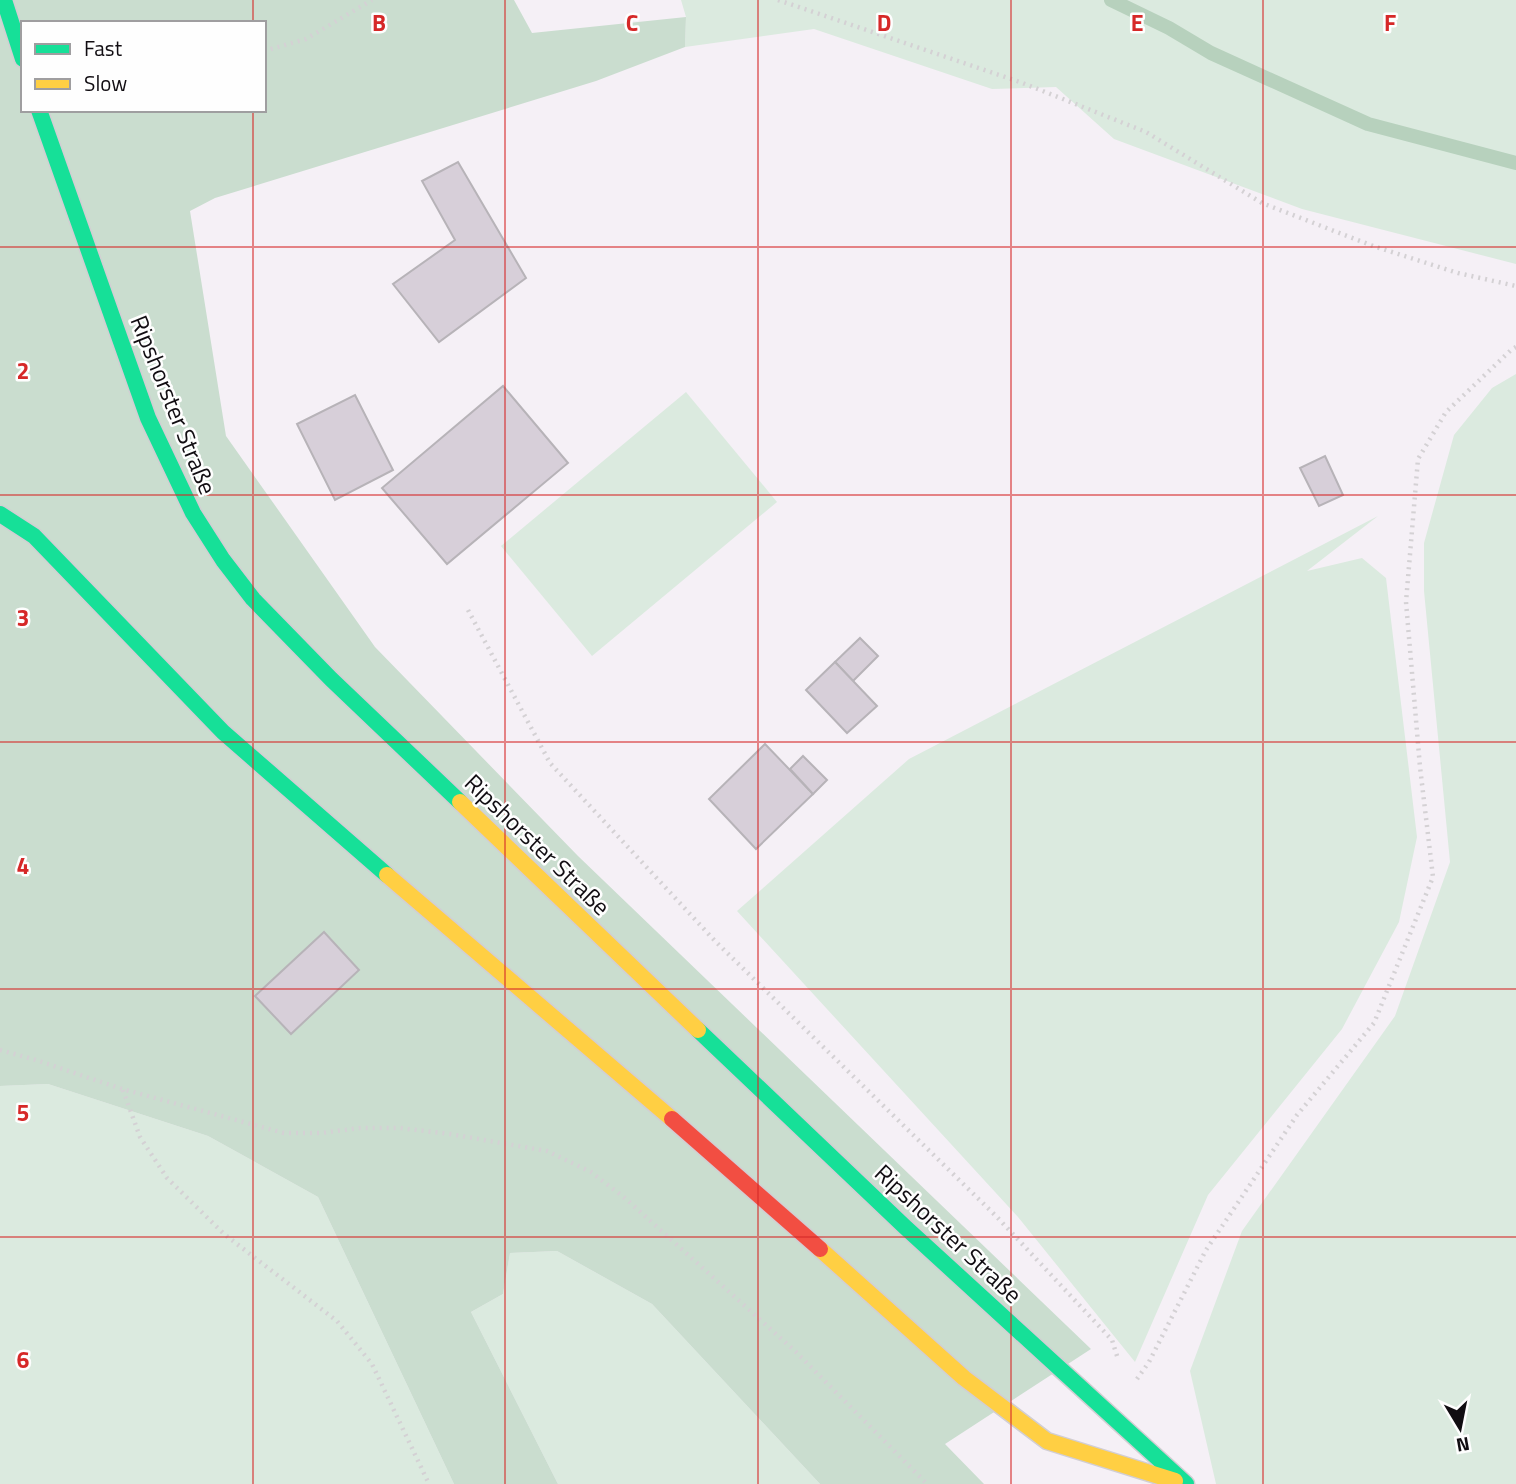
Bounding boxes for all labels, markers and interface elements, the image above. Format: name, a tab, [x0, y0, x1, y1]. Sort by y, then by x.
text: B	[372, 5, 386, 40]
text: C	[626, 5, 638, 40]
text: D	[877, 5, 891, 40]
text: E	[1131, 5, 1143, 40]
text: F	[1384, 5, 1396, 40]
legend	[21, 21, 266, 112]
text: Fast	[84, 32, 123, 64]
text: Slow	[84, 67, 127, 99]
street label: Ripshorster Straße	[122, 310, 226, 500]
text: 2	[17, 353, 29, 388]
text: 3	[17, 600, 29, 635]
street label: Ripshorster Straße	[457, 765, 619, 923]
text: 4	[17, 848, 29, 883]
text: 5	[17, 1095, 29, 1130]
street label: Ripshorster Straße	[867, 1155, 1031, 1311]
text: 6	[17, 1342, 30, 1377]
north arrow	[1425, 1393, 1495, 1463]
text: N	[1454, 1430, 1472, 1461]

